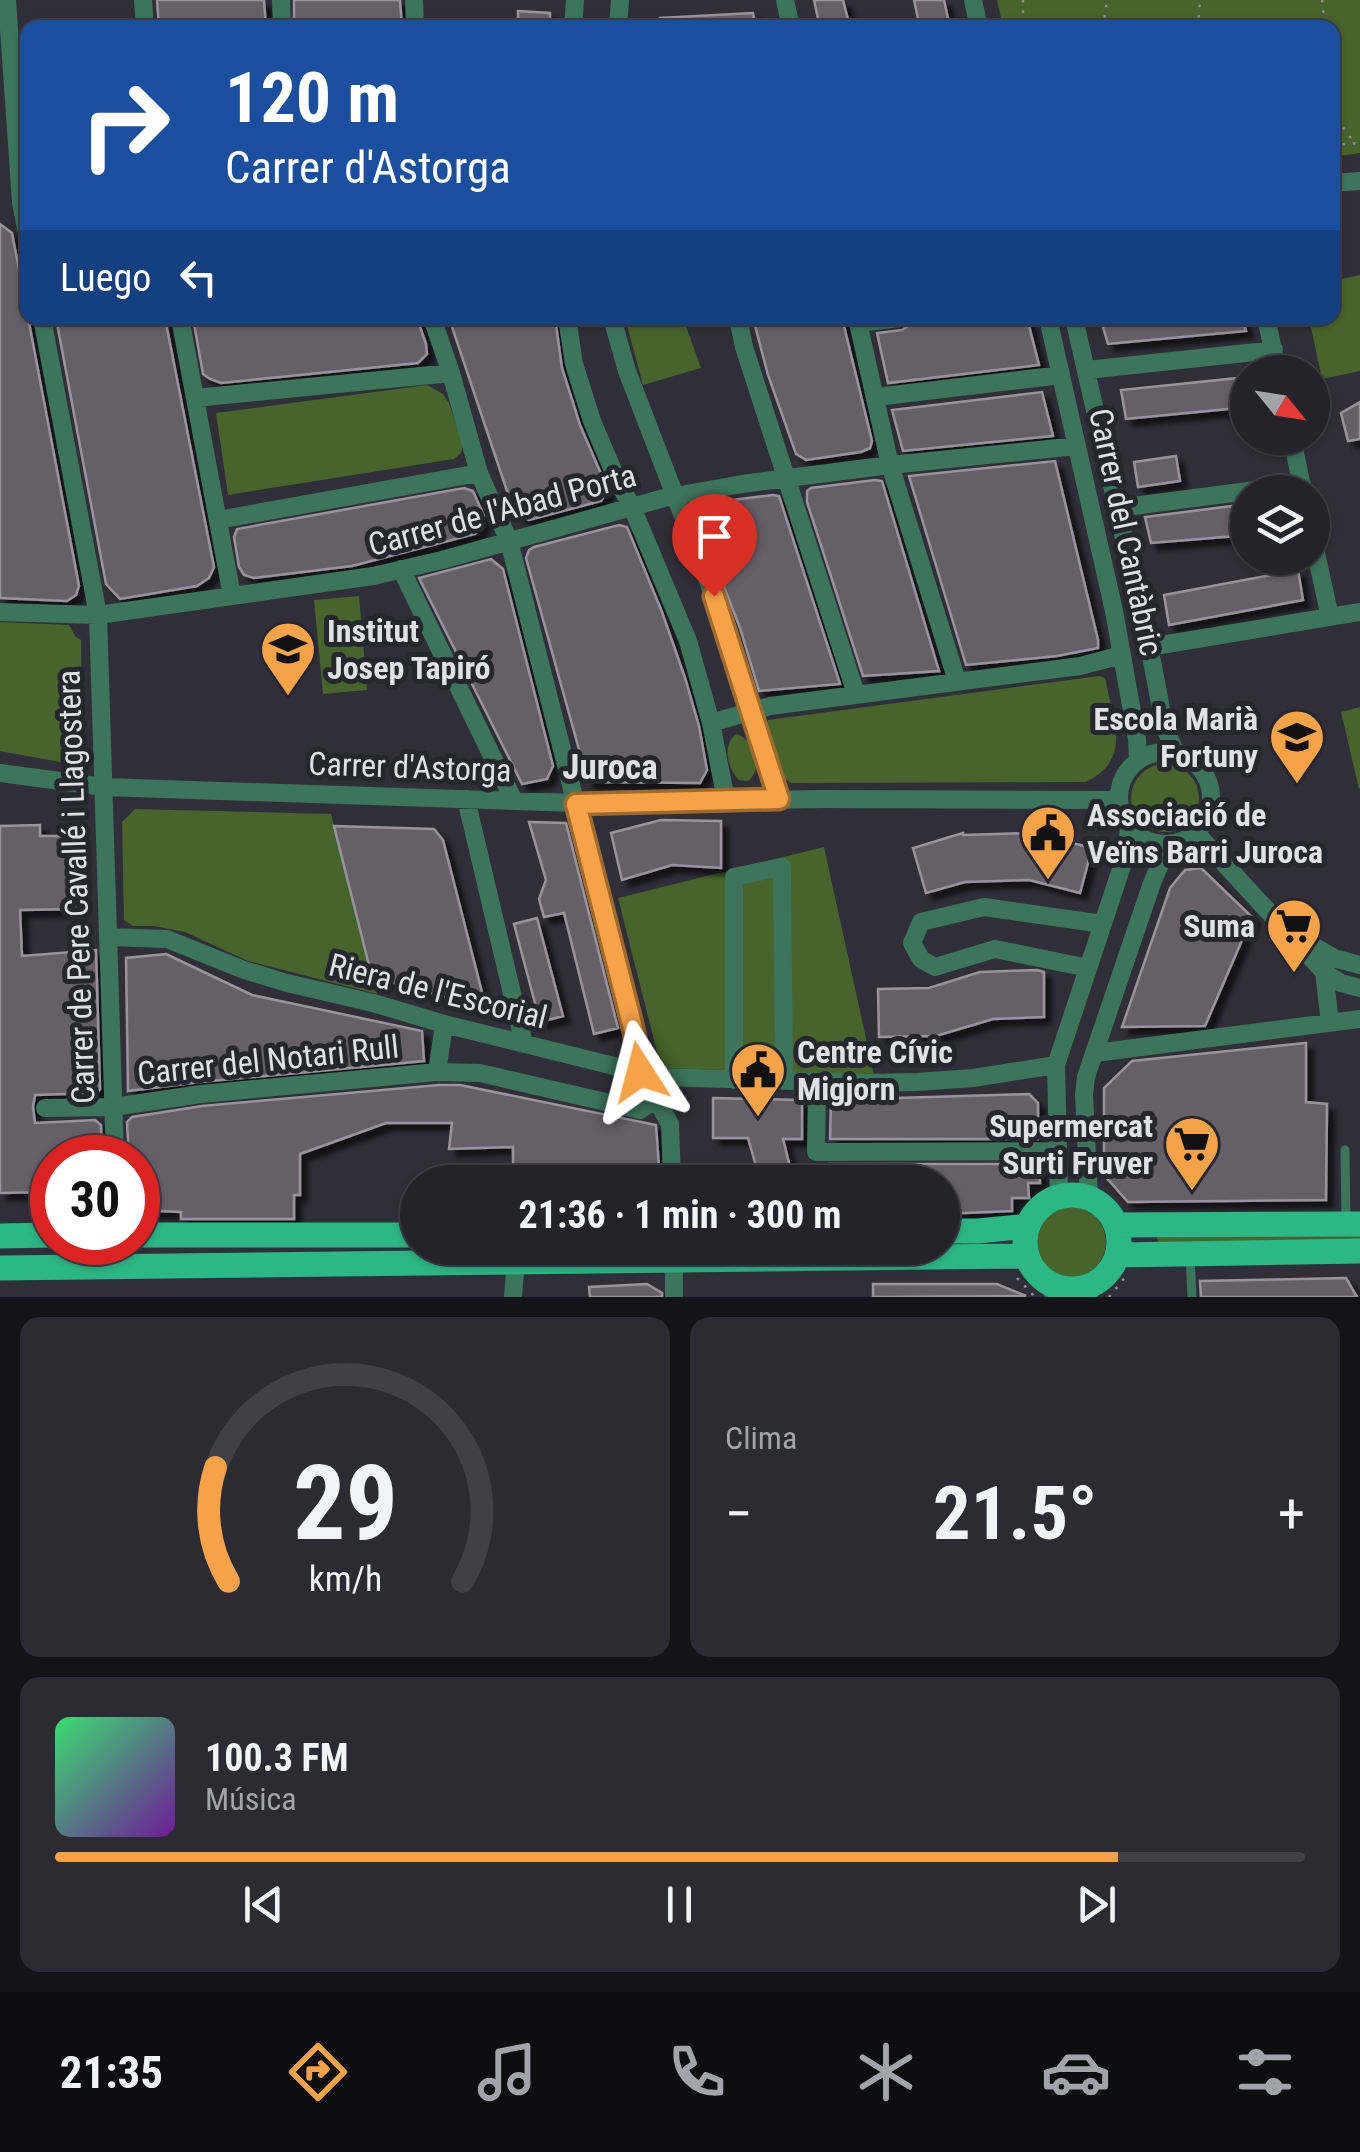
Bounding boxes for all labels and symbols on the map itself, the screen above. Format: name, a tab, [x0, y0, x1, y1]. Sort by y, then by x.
north arrow	[1230, 355, 1330, 455]
street label: Carrer del Cantàbric	[1081, 405, 1171, 659]
street label: Carrer de l'Abad Porta	[364, 456, 640, 564]
pin	[672, 494, 757, 597]
place label: Institut Josep Tapiró	[327, 612, 490, 687]
school or university icon: Institut Josep Tapiró	[258, 619, 318, 698]
street label: Carrer de Pere Cavallé i Llagostera	[49, 669, 103, 1105]
place label: Escola Marià Fortuny	[1094, 700, 1258, 775]
school or university icon: Escola Marià Fortuny	[1267, 707, 1327, 786]
street label: Carrer d'Astorga	[308, 744, 512, 790]
district label: Juroca	[562, 747, 658, 788]
place label: Associació de Veïns Barri Juroca	[1087, 796, 1323, 871]
public building icon: Associació de Veïns Barri Juroca	[1018, 803, 1078, 882]
supermarket icon: Suma	[1264, 896, 1324, 975]
place label: Suma	[1183, 907, 1255, 945]
street label: Riera de l'Escorial	[325, 946, 551, 1036]
position arrow	[588, 1020, 692, 1124]
street label: Carrer del Notari Rull	[135, 1027, 401, 1093]
place label: Centre Cívic Migjorn	[797, 1033, 953, 1108]
public building icon: Centre Cívic Migjorn	[728, 1040, 788, 1119]
place label: Supermercat Surti Fruver	[989, 1107, 1153, 1182]
supermarket icon: Supermercat Surti Fruver	[1162, 1114, 1222, 1193]
speed limit sign: 30	[30, 1135, 160, 1265]

